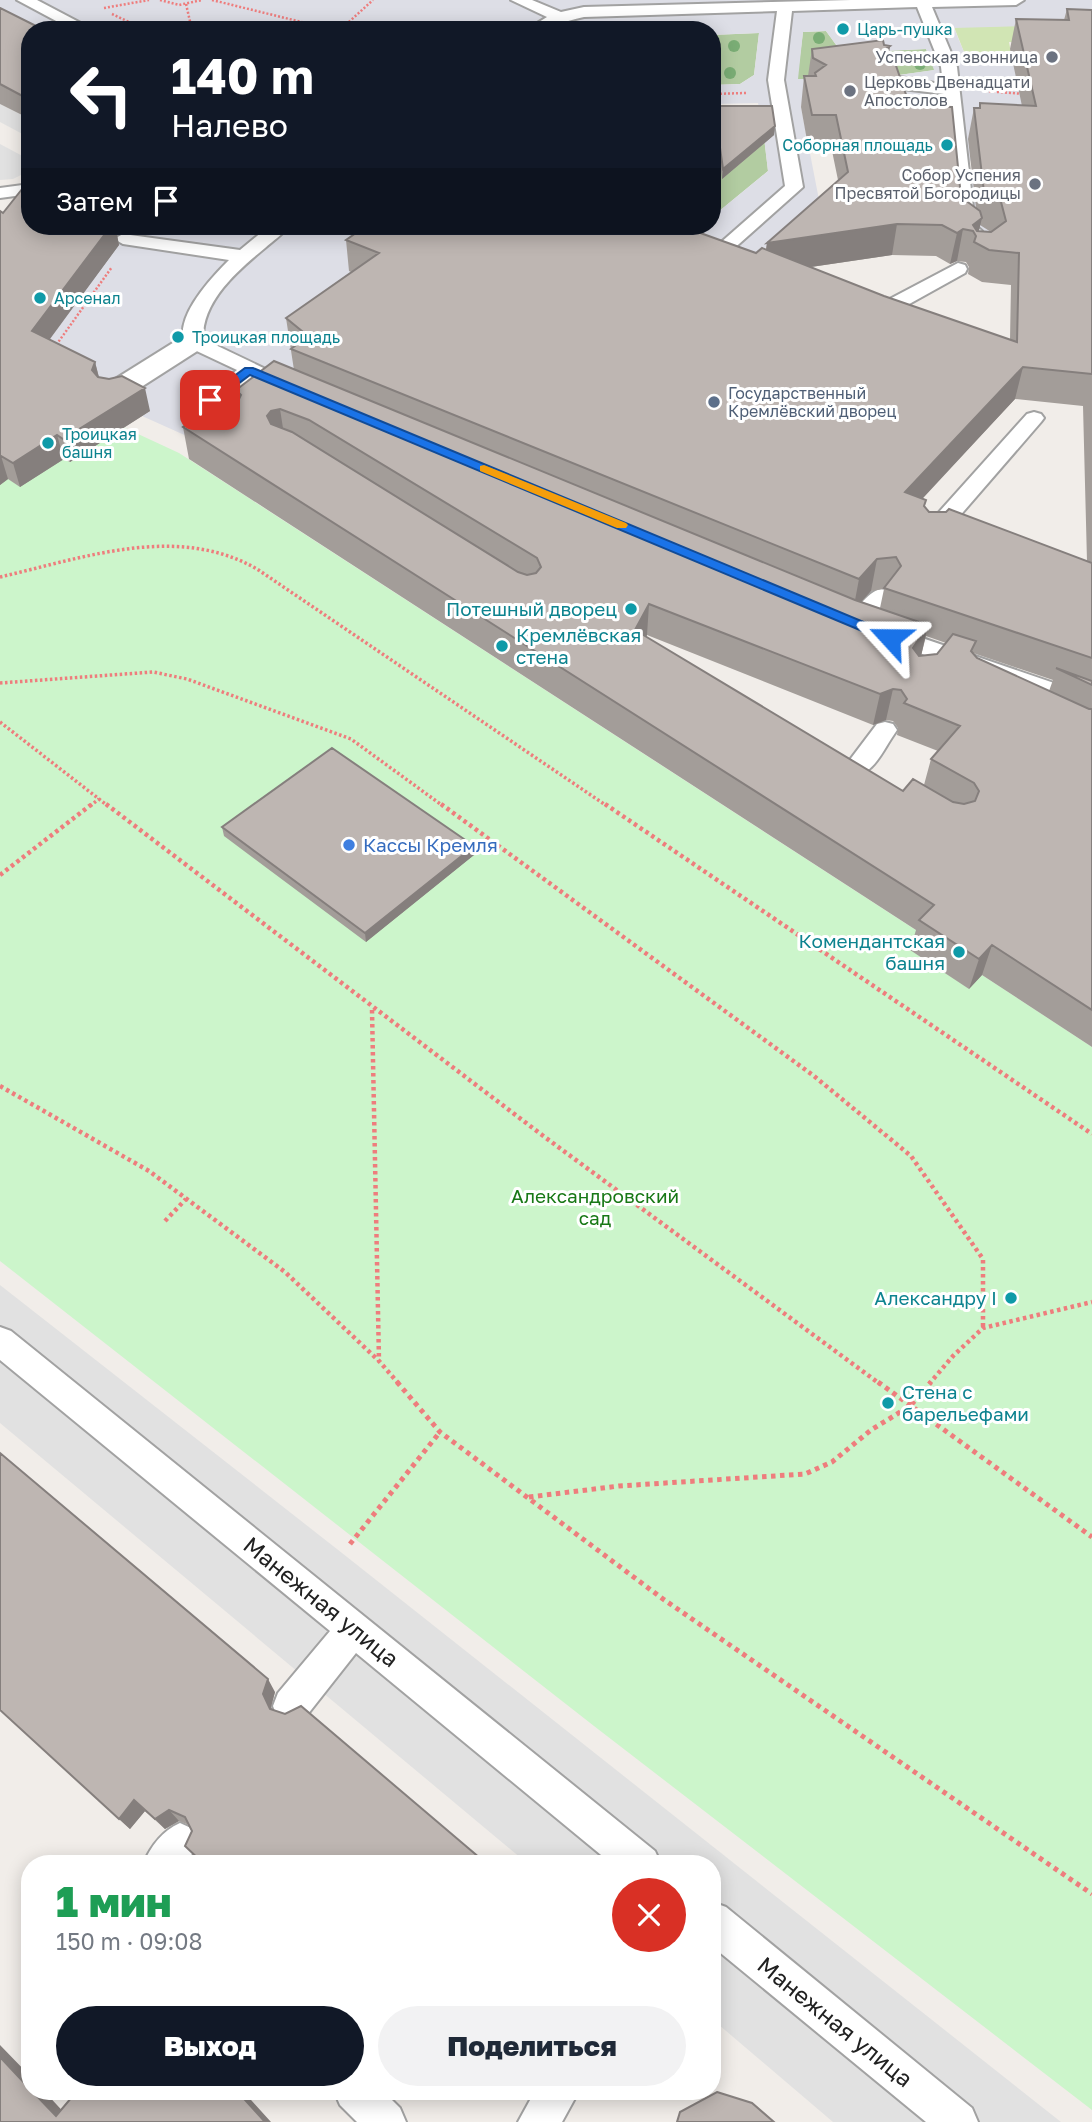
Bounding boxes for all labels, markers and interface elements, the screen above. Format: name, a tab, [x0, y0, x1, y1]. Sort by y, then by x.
place label: Царь-пушка	[857, 19, 953, 39]
marker: Царь-пушка	[835, 21, 851, 37]
text: 140 m	[171, 46, 314, 105]
place label: Успенская звонница	[876, 47, 1038, 67]
icon: left	[56, 49, 147, 140]
marker: Успенская звонница	[1044, 49, 1060, 65]
place label: Церковь Двенадцати Апостолов	[864, 72, 1030, 110]
marker: Церковь Двенадцати Апостолов	[842, 83, 858, 99]
text: Налево	[171, 106, 288, 144]
place label: Соборная площадь	[782, 135, 933, 155]
marker: Соборная площадь	[939, 137, 955, 153]
place label: Собор Успения Пресвятой Богородицы	[835, 165, 1021, 203]
marker: Собор Успения Пресвятой Богородицы	[1027, 176, 1043, 192]
icon: arrive	[147, 182, 185, 220]
text: Затем	[56, 186, 133, 217]
place label: Арсенал	[54, 288, 121, 308]
marker: Арсенал	[32, 290, 48, 306]
place label: Троицкая площадь	[192, 327, 340, 347]
marker: Троицкая площадь	[170, 329, 186, 345]
pin	[180, 370, 240, 430]
icon: arrive	[191, 381, 229, 419]
place label: Государственный Кремлёвский дворец	[728, 383, 896, 421]
marker: Государственный Кремлёвский дворец	[706, 394, 722, 410]
place label: Троицкая башня	[62, 424, 137, 462]
marker: Троицкая башня	[40, 435, 56, 451]
place label: Потешный дворец	[446, 597, 617, 620]
marker: Потешный дворец	[623, 601, 639, 617]
position arrow	[853, 601, 927, 675]
place label: Кремлёвская стена	[516, 623, 641, 668]
marker: Кремлёвская стена	[494, 638, 510, 654]
place label: Кассы Кремля	[363, 833, 498, 856]
marker: Кассы Кремля	[341, 837, 357, 853]
place label: Комендантская башня	[799, 929, 945, 974]
marker: Комендантская башня	[951, 944, 967, 960]
park label: Александровский сад	[511, 1184, 679, 1229]
place label: Александру I	[874, 1286, 997, 1309]
marker: Александру I	[1003, 1290, 1019, 1306]
place label: Стена с барельефами	[902, 1380, 1029, 1425]
marker: Стена с барельефами	[880, 1395, 896, 1411]
street label: Манежная улица	[238, 1530, 405, 1672]
text: 1 мин	[56, 1876, 172, 1926]
button: close	[612, 1878, 686, 1952]
text: 150 m · 09:08	[56, 1927, 203, 1955]
street label: Манежная улица	[752, 1950, 919, 2092]
button: Выход	[56, 2006, 364, 2086]
button: Поделиться	[378, 2006, 686, 2086]

